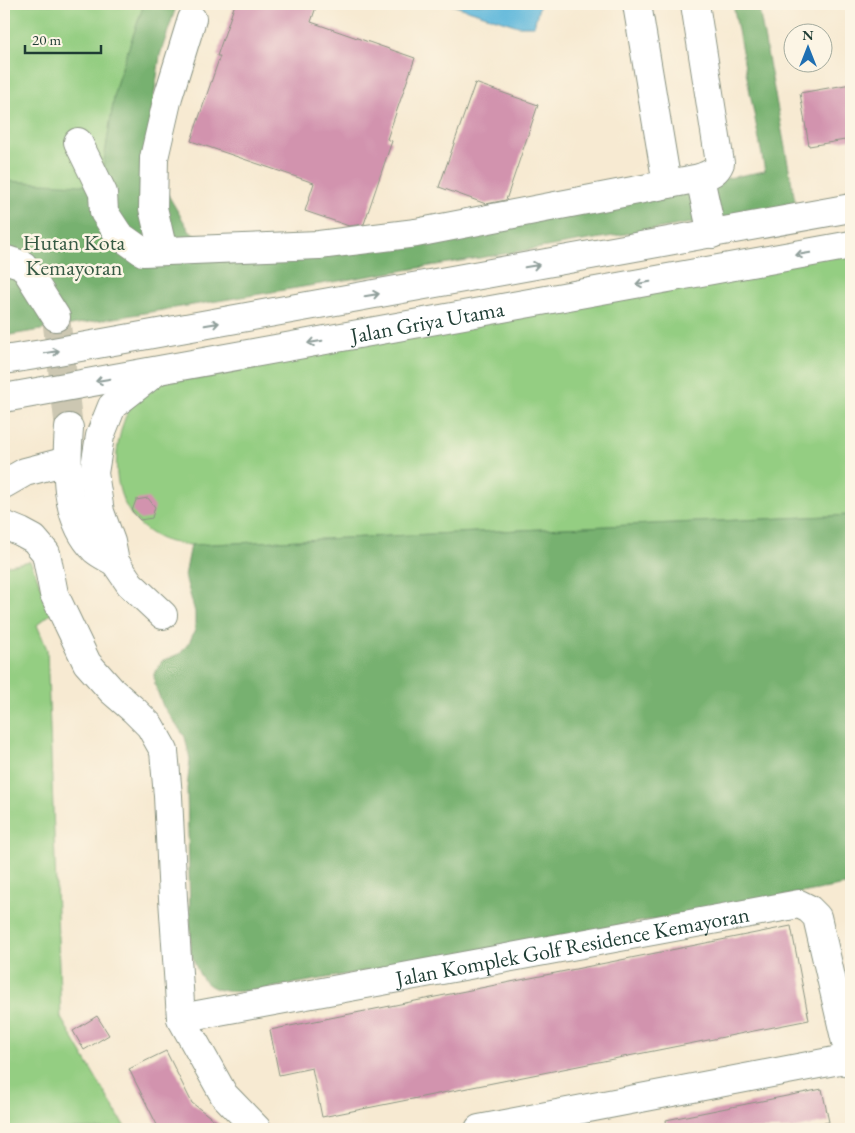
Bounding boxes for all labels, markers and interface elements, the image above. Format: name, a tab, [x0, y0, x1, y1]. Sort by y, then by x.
scale bar	[25, 22, 101, 54]
north arrow	[782, 22, 832, 72]
text: N	[802, 26, 814, 44]
text: 20 m	[32, 30, 61, 49]
park label: Hutan Kota Kemayoran	[23, 228, 126, 282]
one-way arrow	[796, 249, 812, 259]
one-way arrow	[523, 261, 539, 271]
one-way arrow	[636, 278, 652, 288]
one-way arrow	[363, 290, 379, 300]
street label: Jalan Griya Utama	[346, 294, 507, 351]
one-way arrow	[204, 318, 220, 328]
one-way arrow	[307, 338, 323, 348]
one-way arrow	[44, 347, 60, 357]
one-way arrow	[95, 375, 111, 385]
street label: Jalan Komplek Golf Residence Kemayoran	[391, 899, 752, 993]

